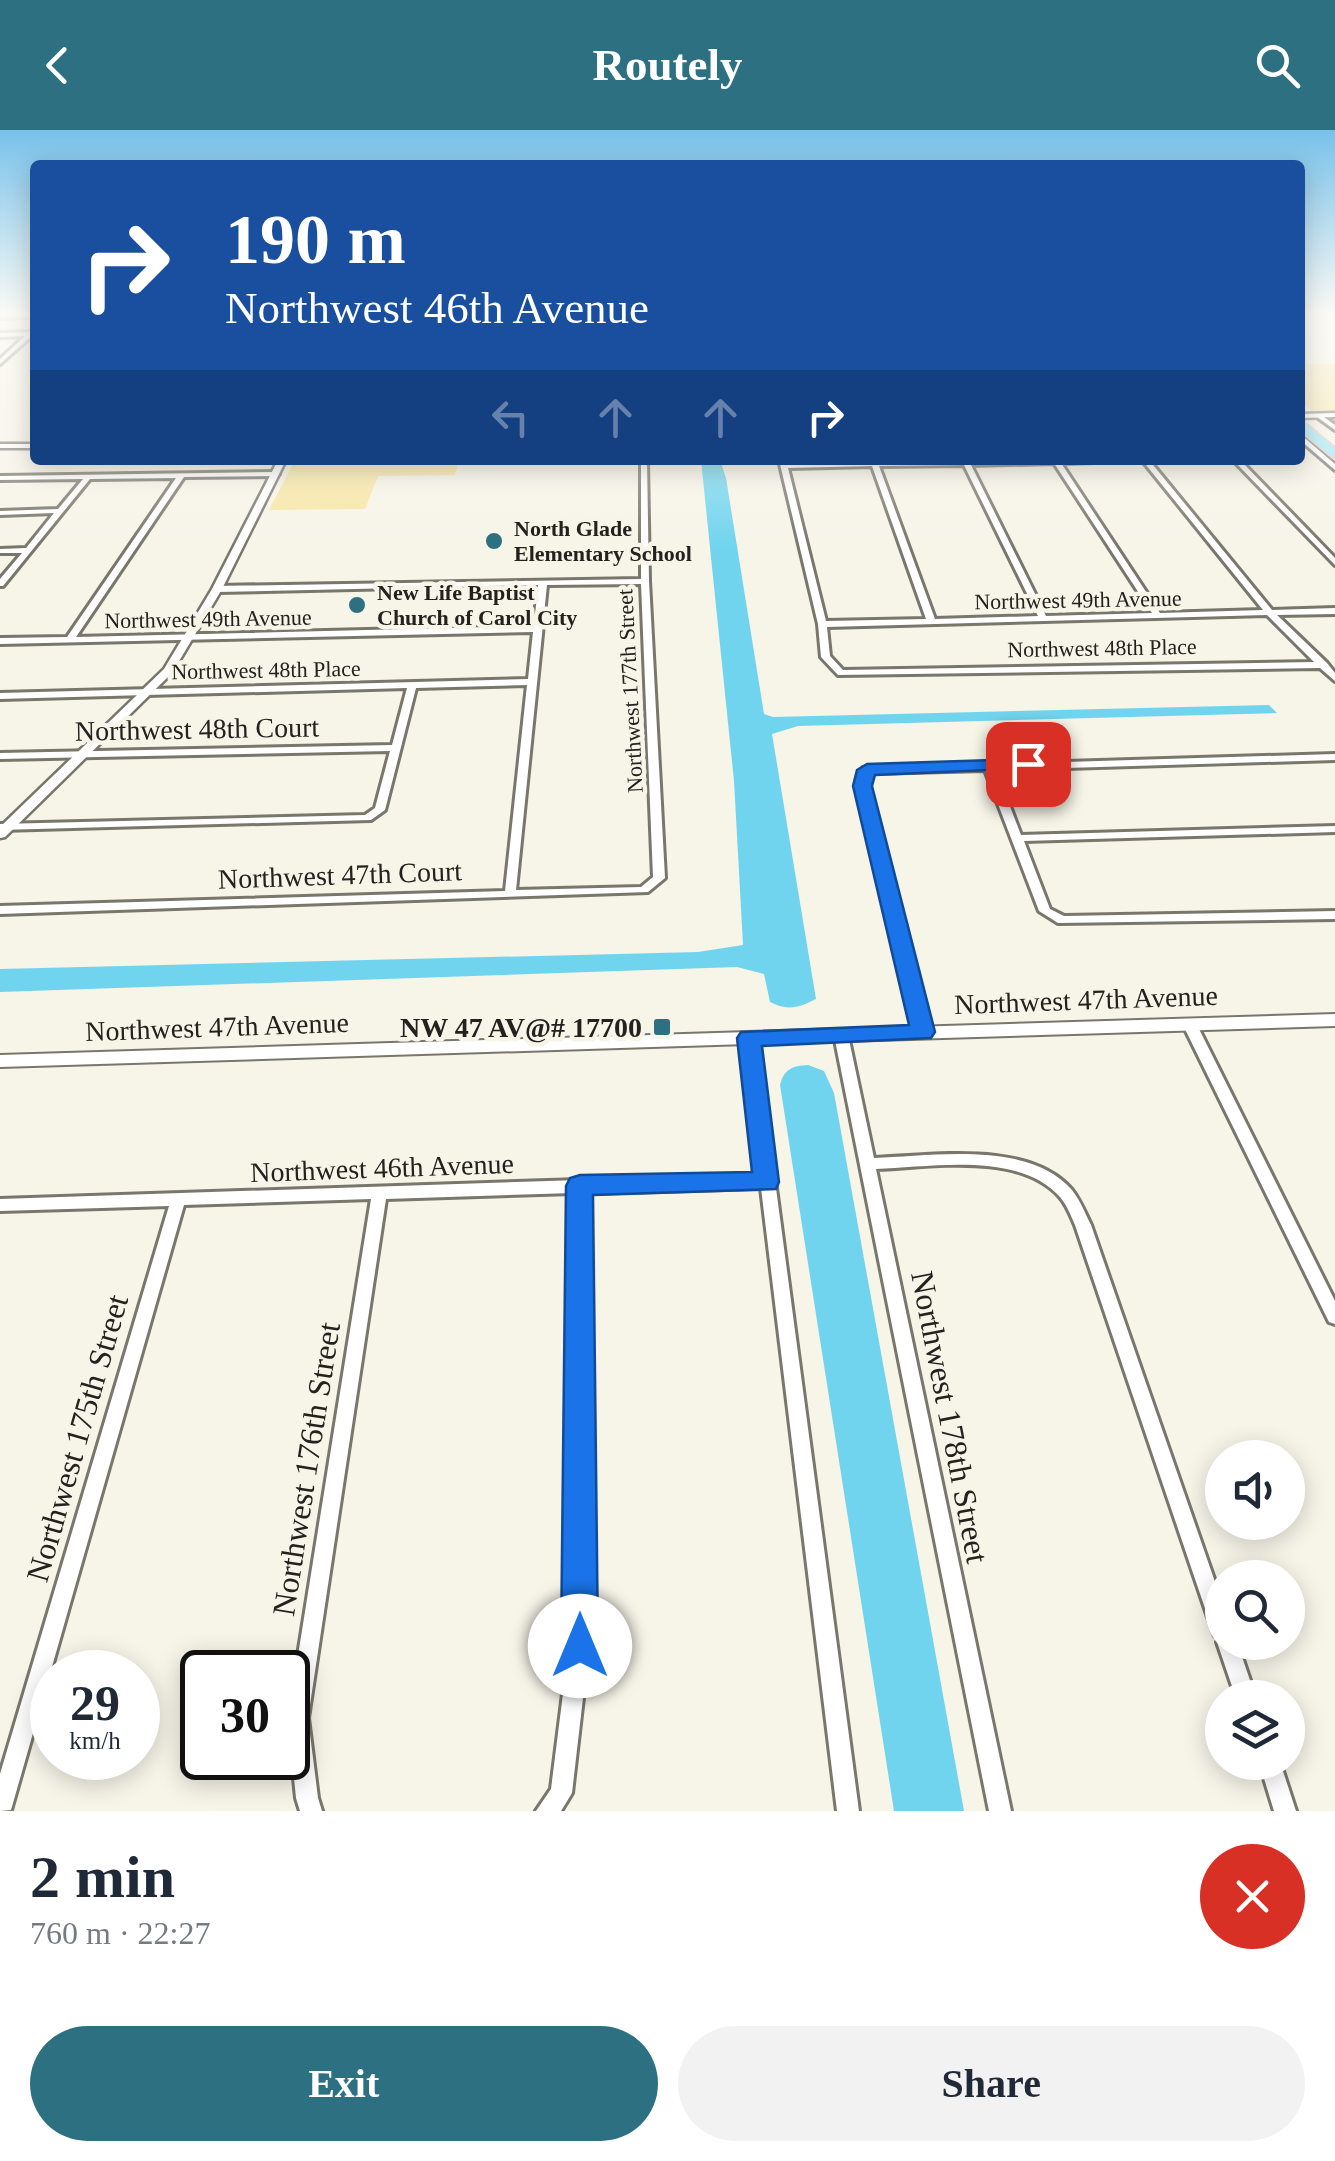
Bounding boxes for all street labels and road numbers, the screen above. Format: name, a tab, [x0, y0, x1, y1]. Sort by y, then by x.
street label: Northwest 49th Avenue	[974, 586, 1182, 614]
street label: Northwest 177th Street	[612, 588, 648, 794]
street label: Northwest 49th Avenue	[104, 605, 312, 633]
street label: Northwest 48th Place	[1007, 634, 1197, 662]
street label: Northwest 48th Place	[171, 656, 361, 684]
street label: Northwest 48th Court	[75, 711, 320, 747]
street label: Northwest 47th Court	[217, 855, 463, 895]
street label: Northwest 47th Avenue	[954, 980, 1218, 1020]
street label: Northwest 47th Avenue	[85, 1007, 349, 1047]
street label: Northwest 46th Avenue	[250, 1148, 514, 1188]
street label: Northwest 178th Street	[904, 1268, 996, 1566]
street label: Northwest 175th Street	[19, 1290, 135, 1586]
street label: Northwest 176th Street	[265, 1319, 347, 1618]

